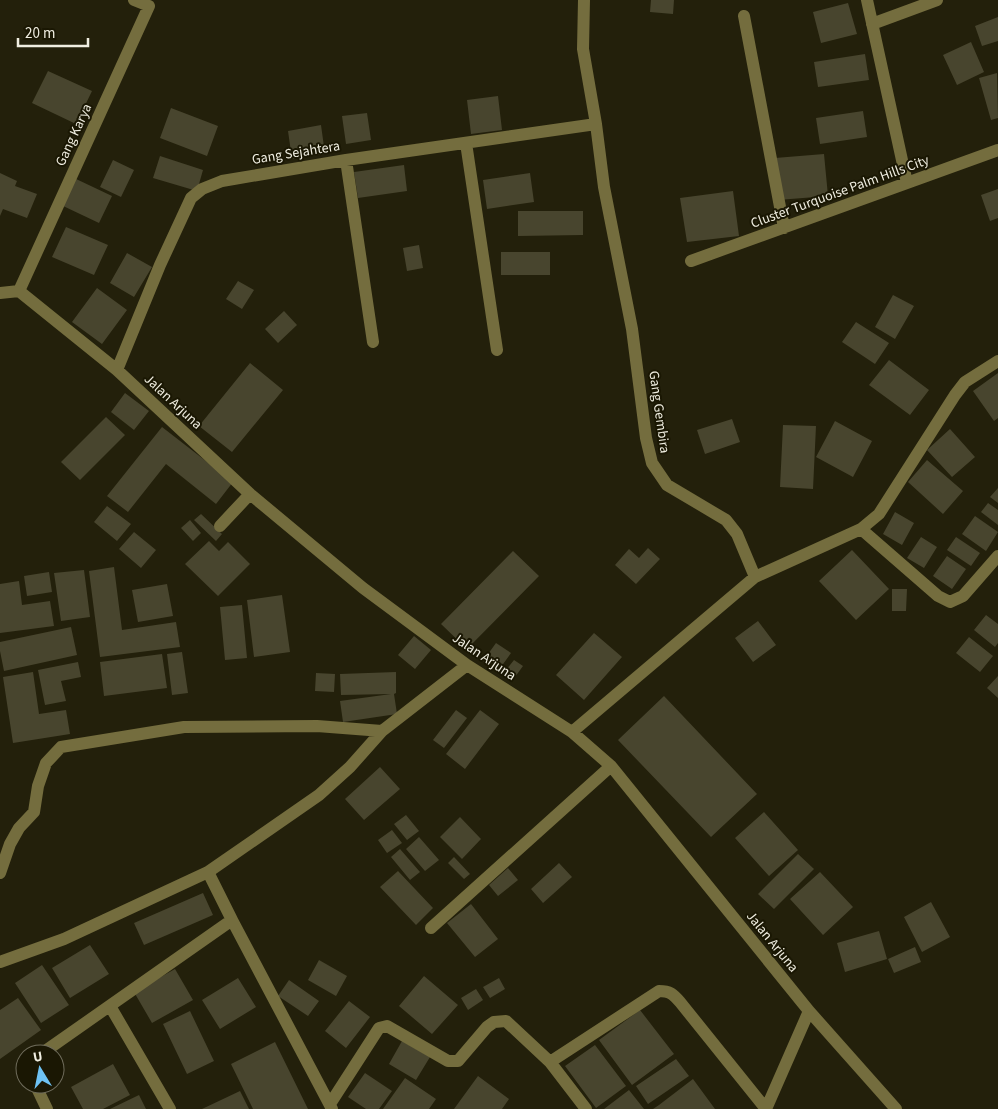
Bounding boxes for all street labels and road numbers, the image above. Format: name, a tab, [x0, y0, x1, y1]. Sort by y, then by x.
street label: Gang Karya	[51, 100, 97, 170]
street label: Gang Sejahtera	[251, 136, 341, 170]
street label: Cluster Turquoise Palm Hills City	[748, 150, 932, 234]
street label: Gang Gembira	[643, 369, 675, 455]
street label: Jalan Arjuna	[139, 370, 207, 434]
street label: Jalan Arjuna	[448, 628, 520, 686]
street label: Jalan Arjuna	[741, 907, 803, 977]

